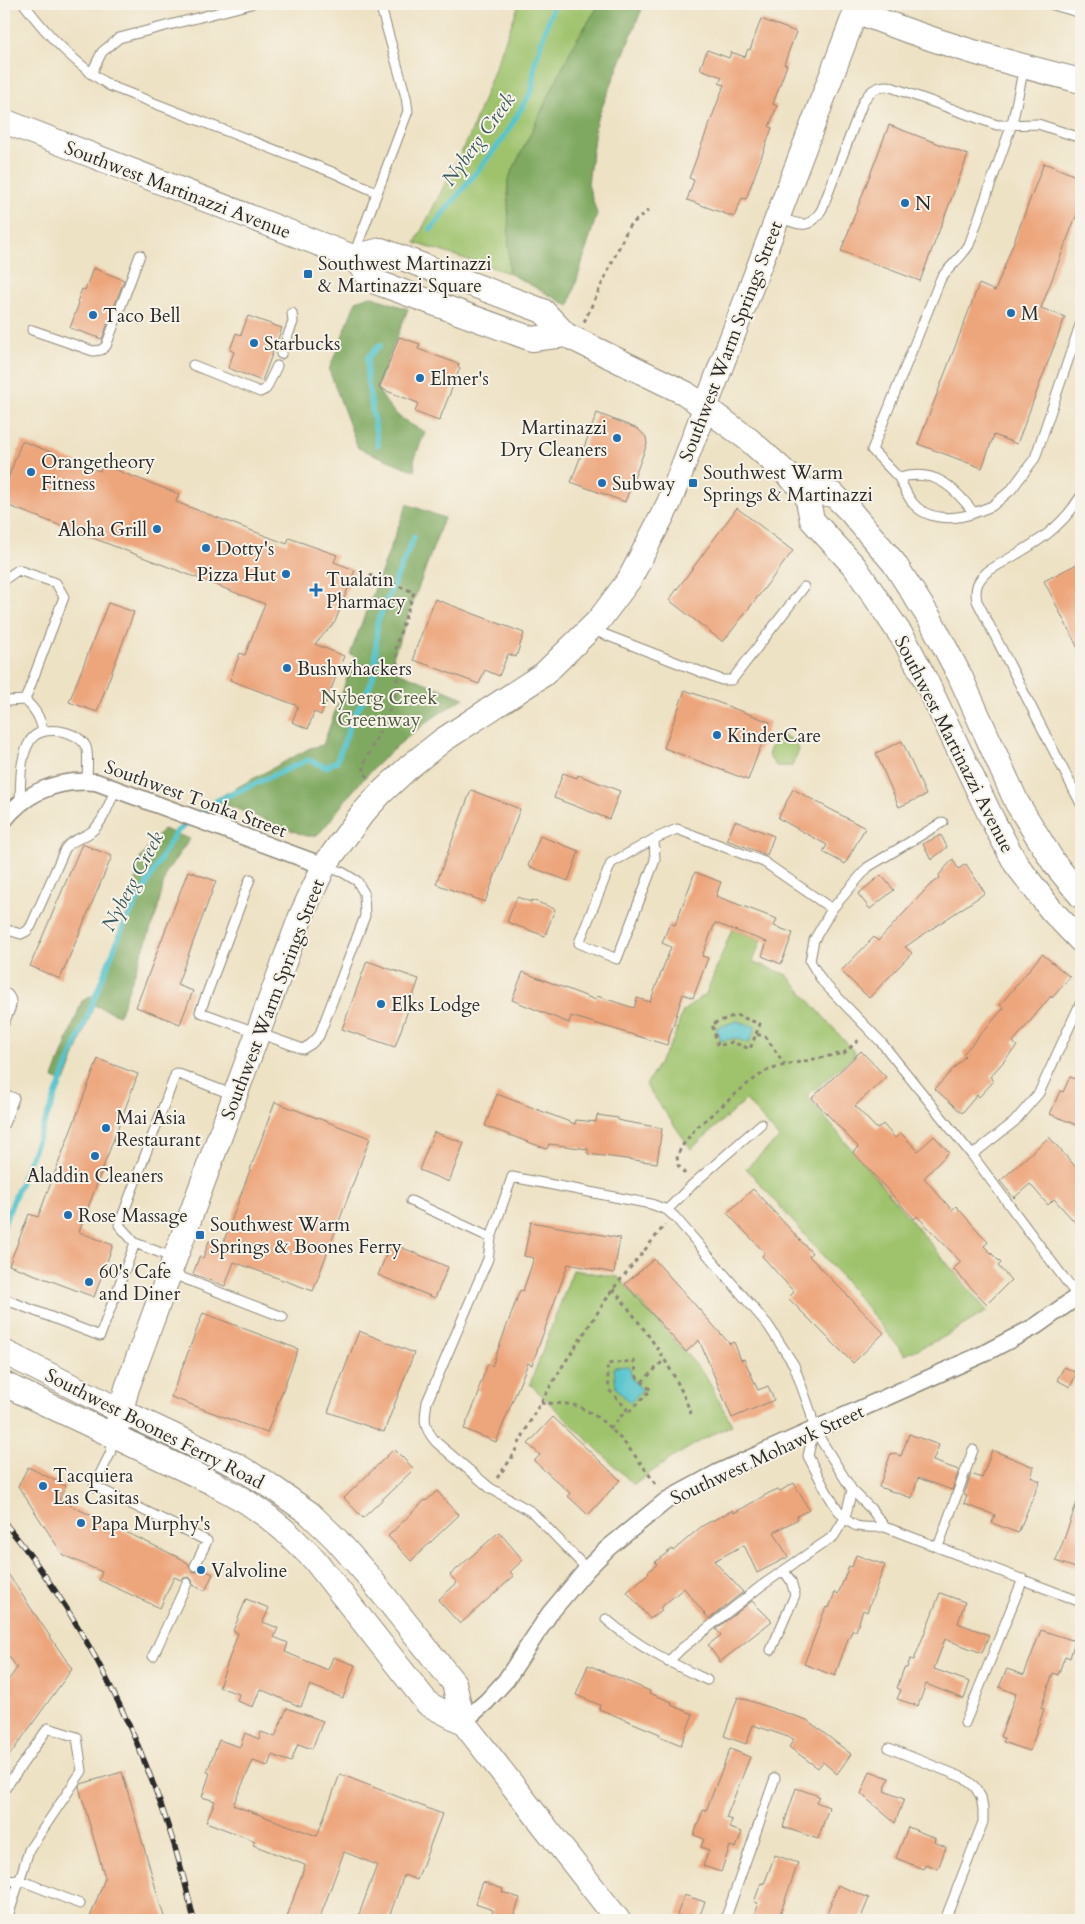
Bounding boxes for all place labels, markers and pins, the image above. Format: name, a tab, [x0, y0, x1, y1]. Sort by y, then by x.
place label: N	[915, 191, 931, 217]
marker: N	[899, 197, 911, 209]
place label: Southwest Martinazzi & Martinazzi Square	[318, 251, 492, 299]
marker: Southwest Martinazzi & Martinazzi Square	[302, 268, 314, 280]
place label: M	[1021, 301, 1039, 327]
place label: Taco Bell	[103, 303, 181, 329]
marker: M	[1005, 307, 1017, 319]
marker: Taco Bell	[87, 309, 99, 321]
place label: Starbucks	[264, 331, 340, 357]
marker: Starbucks	[248, 337, 260, 349]
place label: Elmer's	[430, 366, 489, 392]
marker: Elmer's	[414, 372, 426, 384]
place label: Martinazzi Dry Cleaners	[501, 415, 607, 463]
marker: Martinazzi Dry Cleaners	[611, 432, 623, 444]
place label: Orangetheory Fitness	[41, 449, 155, 497]
place label: Southwest Warm Springs & Martinazzi	[703, 460, 873, 508]
marker: Orangetheory Fitness	[25, 466, 37, 478]
place label: Subway	[612, 471, 676, 497]
marker: Subway	[596, 477, 608, 489]
marker: Southwest Warm Springs & Martinazzi	[687, 477, 699, 489]
place label: Aloha Grill	[58, 517, 147, 543]
marker: Aloha Grill	[151, 523, 163, 535]
place label: Dotty's	[216, 536, 274, 562]
marker: Dotty's	[200, 542, 212, 554]
place label: Pizza Hut	[197, 562, 276, 588]
place label: Tualatin Pharmacy	[326, 567, 406, 615]
marker: Pizza Hut	[280, 568, 292, 580]
marker: Tualatin Pharmacy	[310, 584, 322, 596]
place label: Bushwhackers	[297, 656, 412, 682]
marker: Bushwhackers	[281, 662, 293, 674]
place label: KinderCare	[727, 723, 821, 749]
marker: KinderCare	[711, 729, 723, 741]
place label: Elks Lodge	[391, 992, 480, 1018]
marker: Elks Lodge	[375, 998, 387, 1010]
place label: Mai Asia Restaurant	[116, 1105, 201, 1153]
marker: Mai Asia Restaurant	[100, 1122, 112, 1134]
marker: Aladdin Cleaners	[89, 1150, 101, 1162]
place label: Aladdin Cleaners	[27, 1163, 163, 1189]
place label: Rose Massage	[78, 1203, 188, 1229]
marker: Rose Massage	[62, 1209, 74, 1221]
place label: Southwest Warm Springs & Boones Ferry	[210, 1212, 402, 1260]
marker: Southwest Warm Springs & Boones Ferry	[194, 1229, 206, 1241]
place label: 60's Cafe and Diner	[99, 1259, 180, 1307]
marker: 60's Cafe and Diner	[83, 1276, 95, 1288]
place label: Tacquiera Las Casitas	[53, 1463, 139, 1511]
marker: Tacquiera Las Casitas	[37, 1480, 49, 1492]
place label: Papa Murphy's	[91, 1511, 210, 1537]
marker: Papa Murphy's	[75, 1517, 87, 1529]
place label: Valvoline	[211, 1558, 288, 1584]
marker: Valvoline	[195, 1564, 207, 1576]

